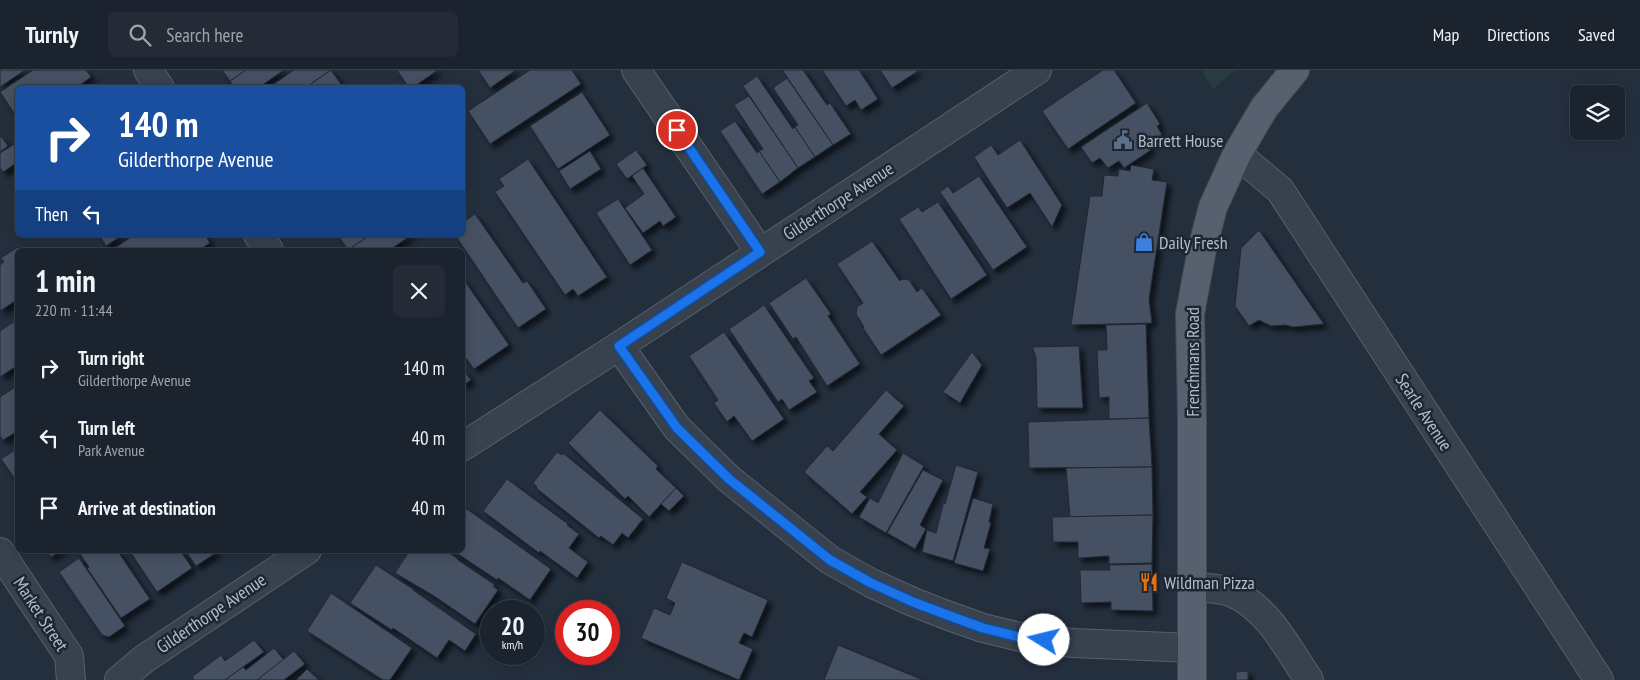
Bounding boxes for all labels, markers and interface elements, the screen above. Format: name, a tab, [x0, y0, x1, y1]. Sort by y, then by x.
search box	[108, 12, 458, 57]
text: Turnly	[25, 19, 78, 50]
icon: search	[126, 21, 154, 49]
text: Search here	[166, 23, 243, 47]
text: Map	[1433, 23, 1459, 46]
text: Directions	[1487, 23, 1550, 46]
text: Saved	[1578, 23, 1615, 46]
map controls	[1570, 85, 1625, 140]
button: layers	[1570, 85, 1625, 140]
text: 140 m	[118, 101, 199, 147]
icon: right	[35, 105, 100, 170]
pin	[656, 109, 698, 151]
icon: arrive	[663, 116, 691, 144]
public building icon: Barrett House	[1112, 129, 1134, 151]
place label: Barrett House	[1138, 129, 1223, 152]
text: Gilderthorpe Avenue	[118, 145, 274, 173]
street label: Gilderthorpe Avenue	[778, 157, 898, 245]
icon: left	[78, 200, 106, 228]
text: Then	[35, 202, 68, 226]
shop icon: Daily Fresh	[1133, 231, 1155, 253]
place label: Daily Fresh	[1159, 231, 1228, 254]
text: 1 min	[35, 261, 96, 300]
button: close	[393, 265, 445, 317]
text: 220 m · 11:44	[35, 300, 113, 320]
street label: Frenchmans Road	[1181, 307, 1204, 417]
text: Turn right	[78, 346, 144, 370]
icon: right	[35, 354, 63, 382]
text: 140 m	[403, 356, 445, 380]
street label: Searle Avenue	[1390, 369, 1458, 455]
text: Gilderthorpe Avenue	[78, 370, 191, 390]
text: Turn left	[78, 416, 135, 440]
icon: left	[35, 424, 63, 452]
text: 40 m	[412, 426, 445, 450]
text: Park Avenue	[78, 440, 145, 460]
icon: arrive	[35, 494, 63, 522]
text: Arrive at destination	[78, 496, 216, 520]
text: 40 m	[412, 496, 445, 520]
street label: Gilderthorpe Avenue	[152, 568, 270, 658]
restaurant icon: Wildman Pizza	[1138, 571, 1160, 593]
place label: Wildman Pizza	[1164, 571, 1255, 594]
street label: Market Street	[9, 573, 74, 655]
speed limit sign: 30	[555, 600, 620, 665]
text: 20	[501, 610, 524, 642]
position arrow	[1017, 613, 1069, 665]
text: km/h	[502, 637, 523, 652]

